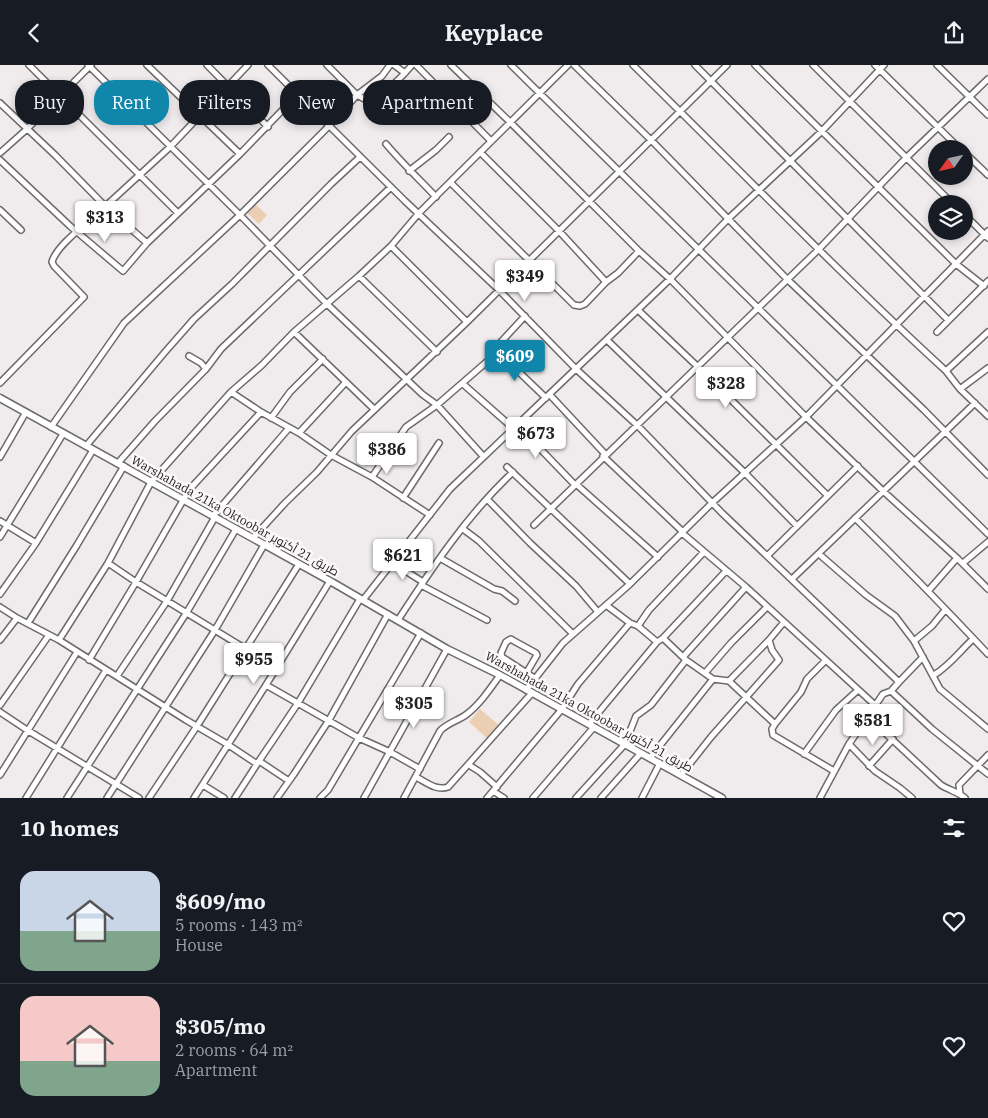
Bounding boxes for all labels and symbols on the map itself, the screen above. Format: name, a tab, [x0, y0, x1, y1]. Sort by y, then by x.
north arrow	[928, 140, 972, 185]
pin: $313	[75, 201, 135, 243]
pin: $349	[495, 259, 555, 302]
pin: $609	[485, 339, 545, 382]
pin: $328	[696, 367, 756, 409]
pin: $673	[506, 417, 566, 459]
pin: $386	[357, 433, 417, 475]
street label: Warshahada 21ka Oktoobar طريق 21 أكتوبر	[129, 452, 342, 579]
pin: $621	[373, 539, 433, 581]
pin: $955	[224, 643, 284, 685]
street label: Warshahada 21ka Oktoobar طريق 21 أكتوبر	[483, 648, 696, 775]
pin: $305	[384, 687, 444, 729]
pin: $581	[843, 703, 903, 746]

